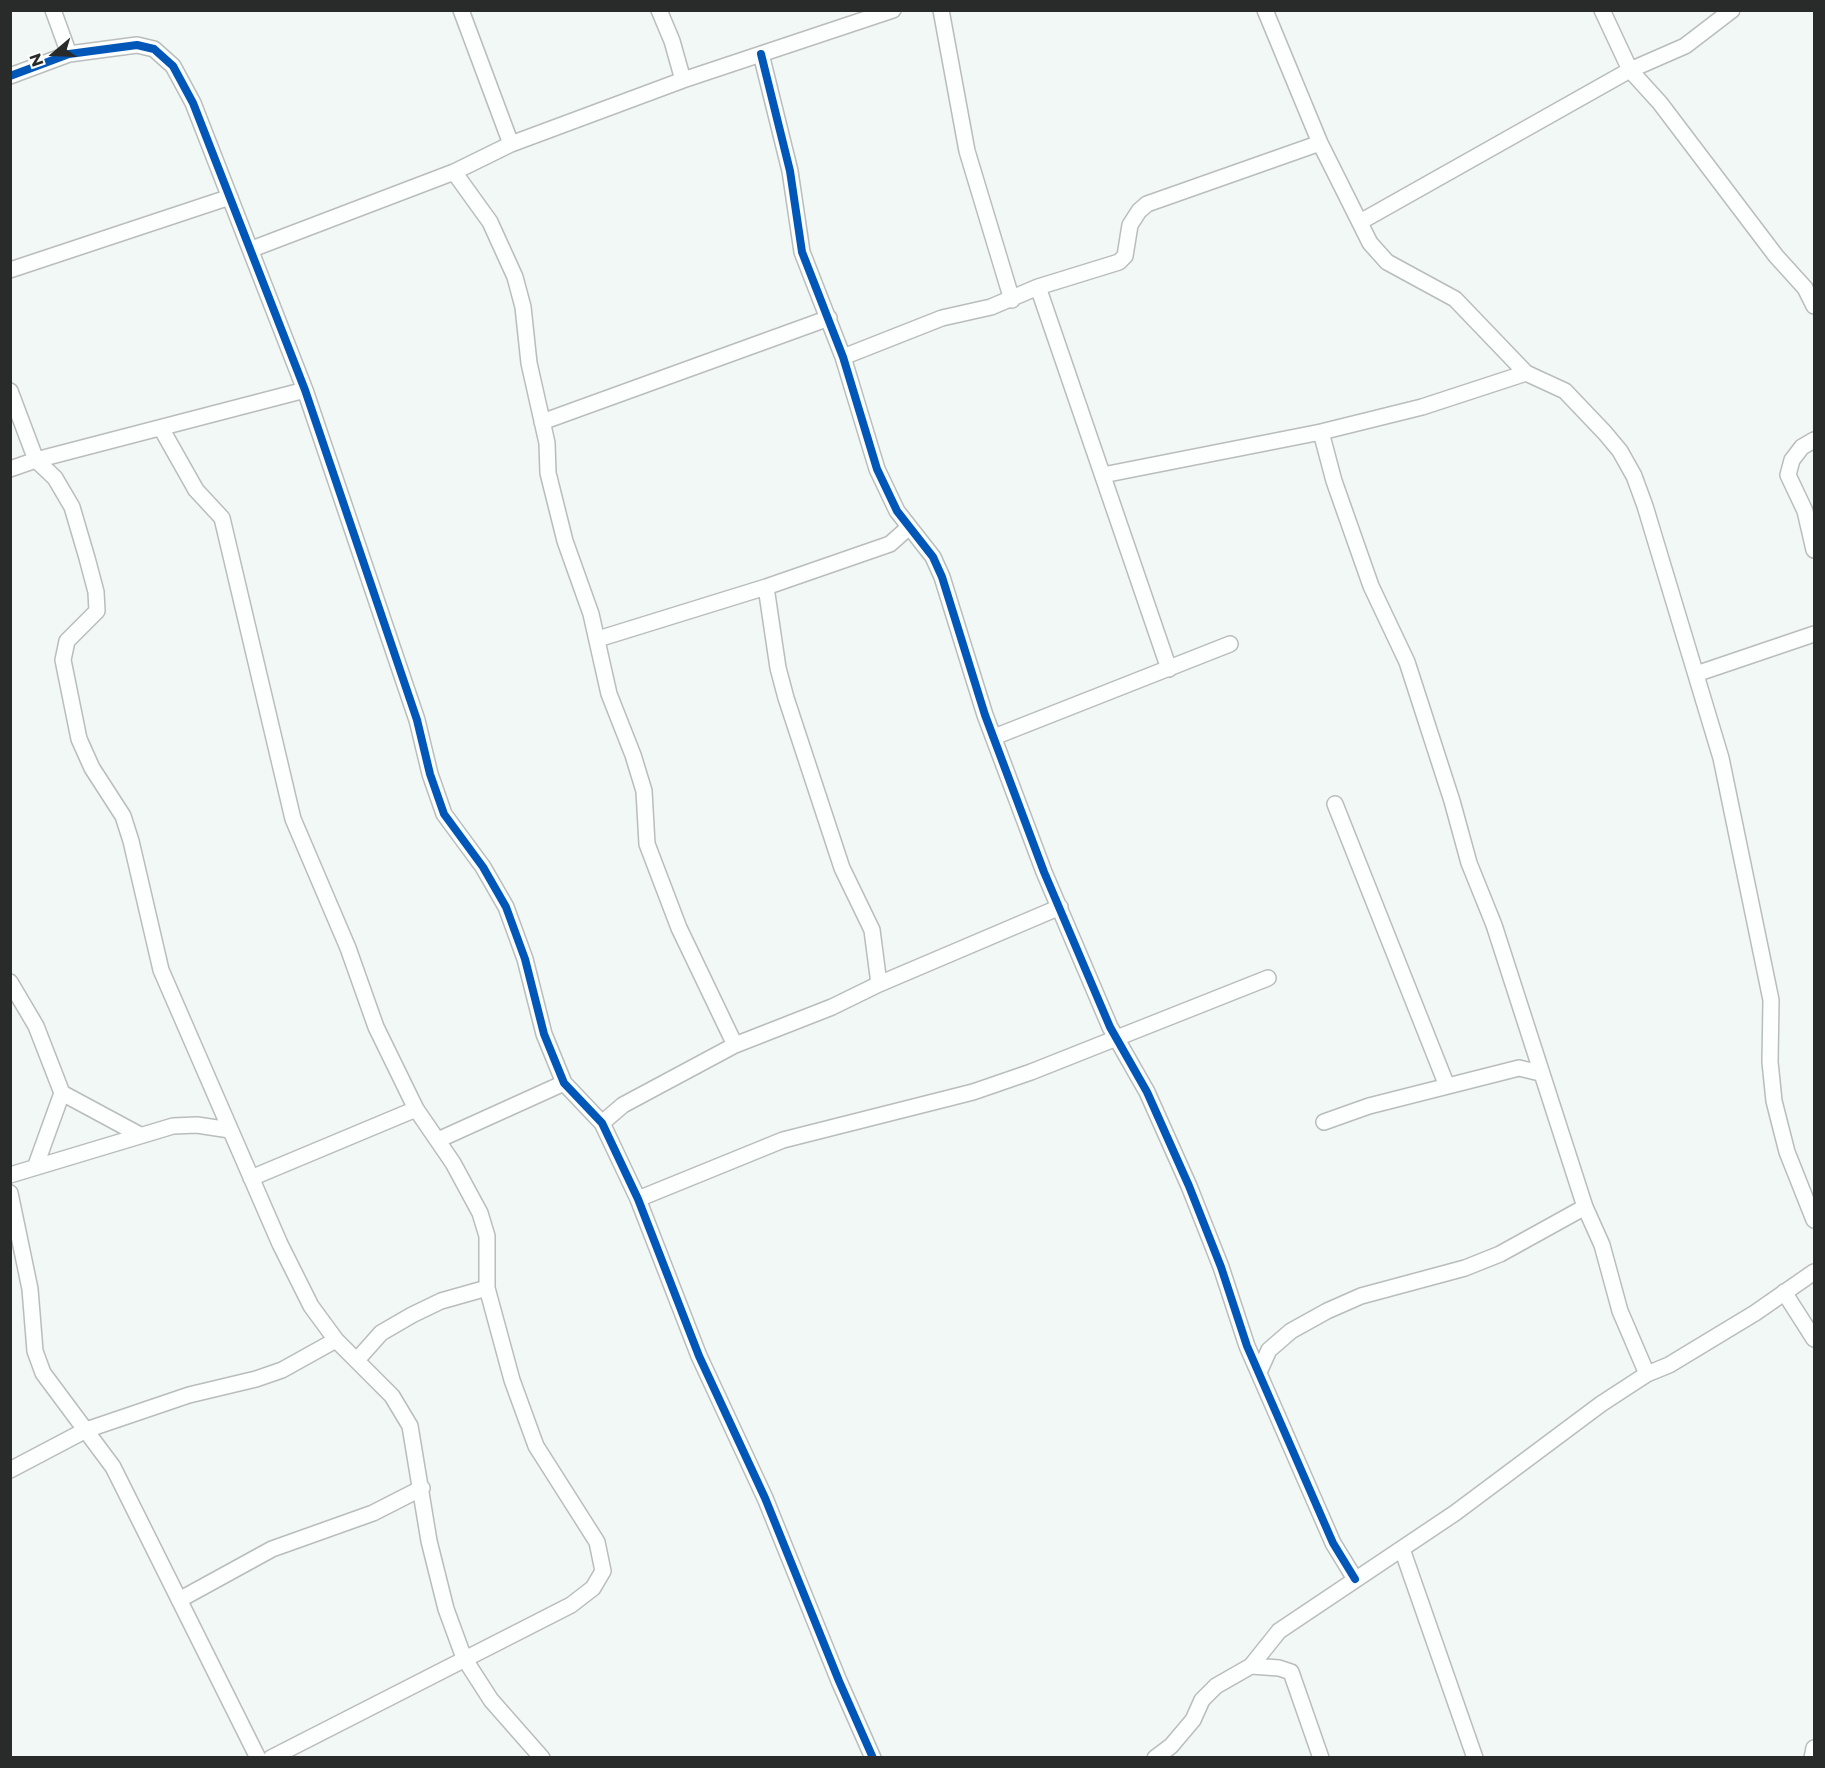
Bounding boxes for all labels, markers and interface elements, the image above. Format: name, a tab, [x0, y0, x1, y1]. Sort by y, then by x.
north arrow	[24, 24, 84, 84]
text: N	[25, 51, 48, 69]

